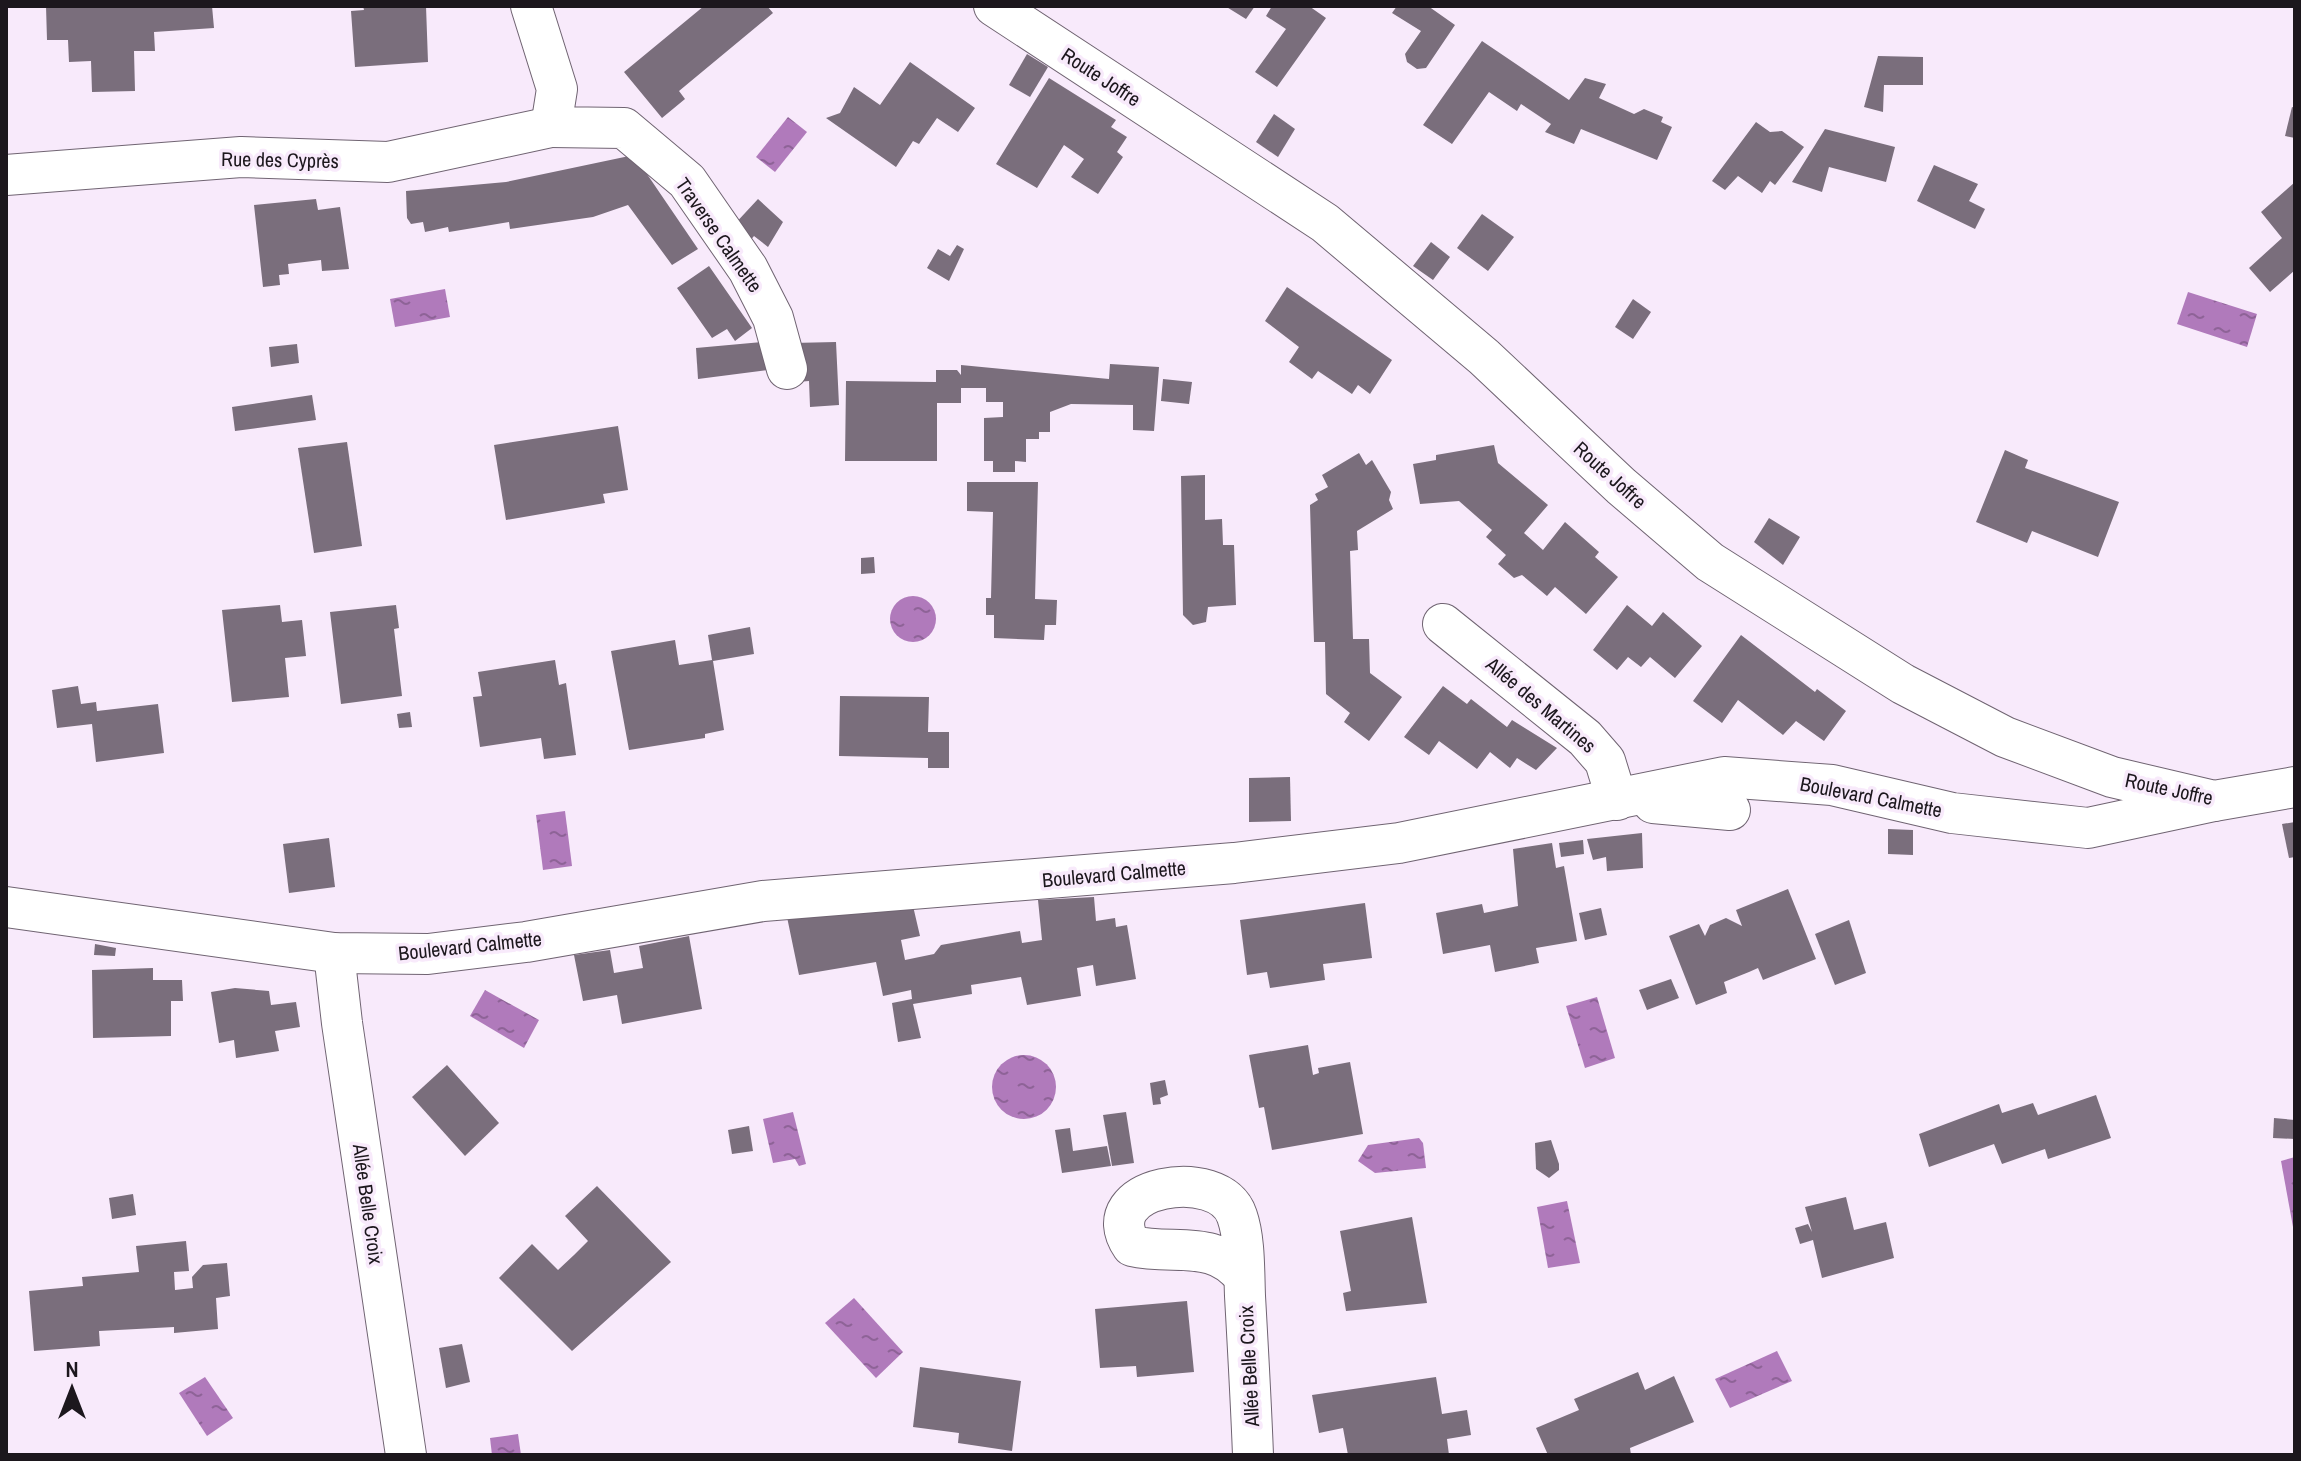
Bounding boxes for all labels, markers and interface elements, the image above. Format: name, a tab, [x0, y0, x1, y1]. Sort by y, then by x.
street label: Route Joffre	[1057, 41, 1146, 112]
street label: Rue des Cyprès	[221, 145, 339, 174]
street label: Traverse Calmette	[670, 172, 769, 297]
street label: Route Joffre	[1568, 435, 1652, 514]
street label: Allée des Martines	[1480, 650, 1602, 759]
street label: Route Joffre	[2123, 766, 2215, 811]
street label: Boulevard Calmette	[1798, 770, 1944, 824]
street label: Boulevard Calmette	[1041, 854, 1187, 893]
street label: Boulevard Calmette	[397, 925, 543, 966]
street label: Allée Belle Croix	[347, 1141, 390, 1267]
street label: Allée Belle Croix	[1232, 1304, 1265, 1428]
north arrow	[32, 1349, 112, 1429]
text: N	[65, 1354, 79, 1384]

